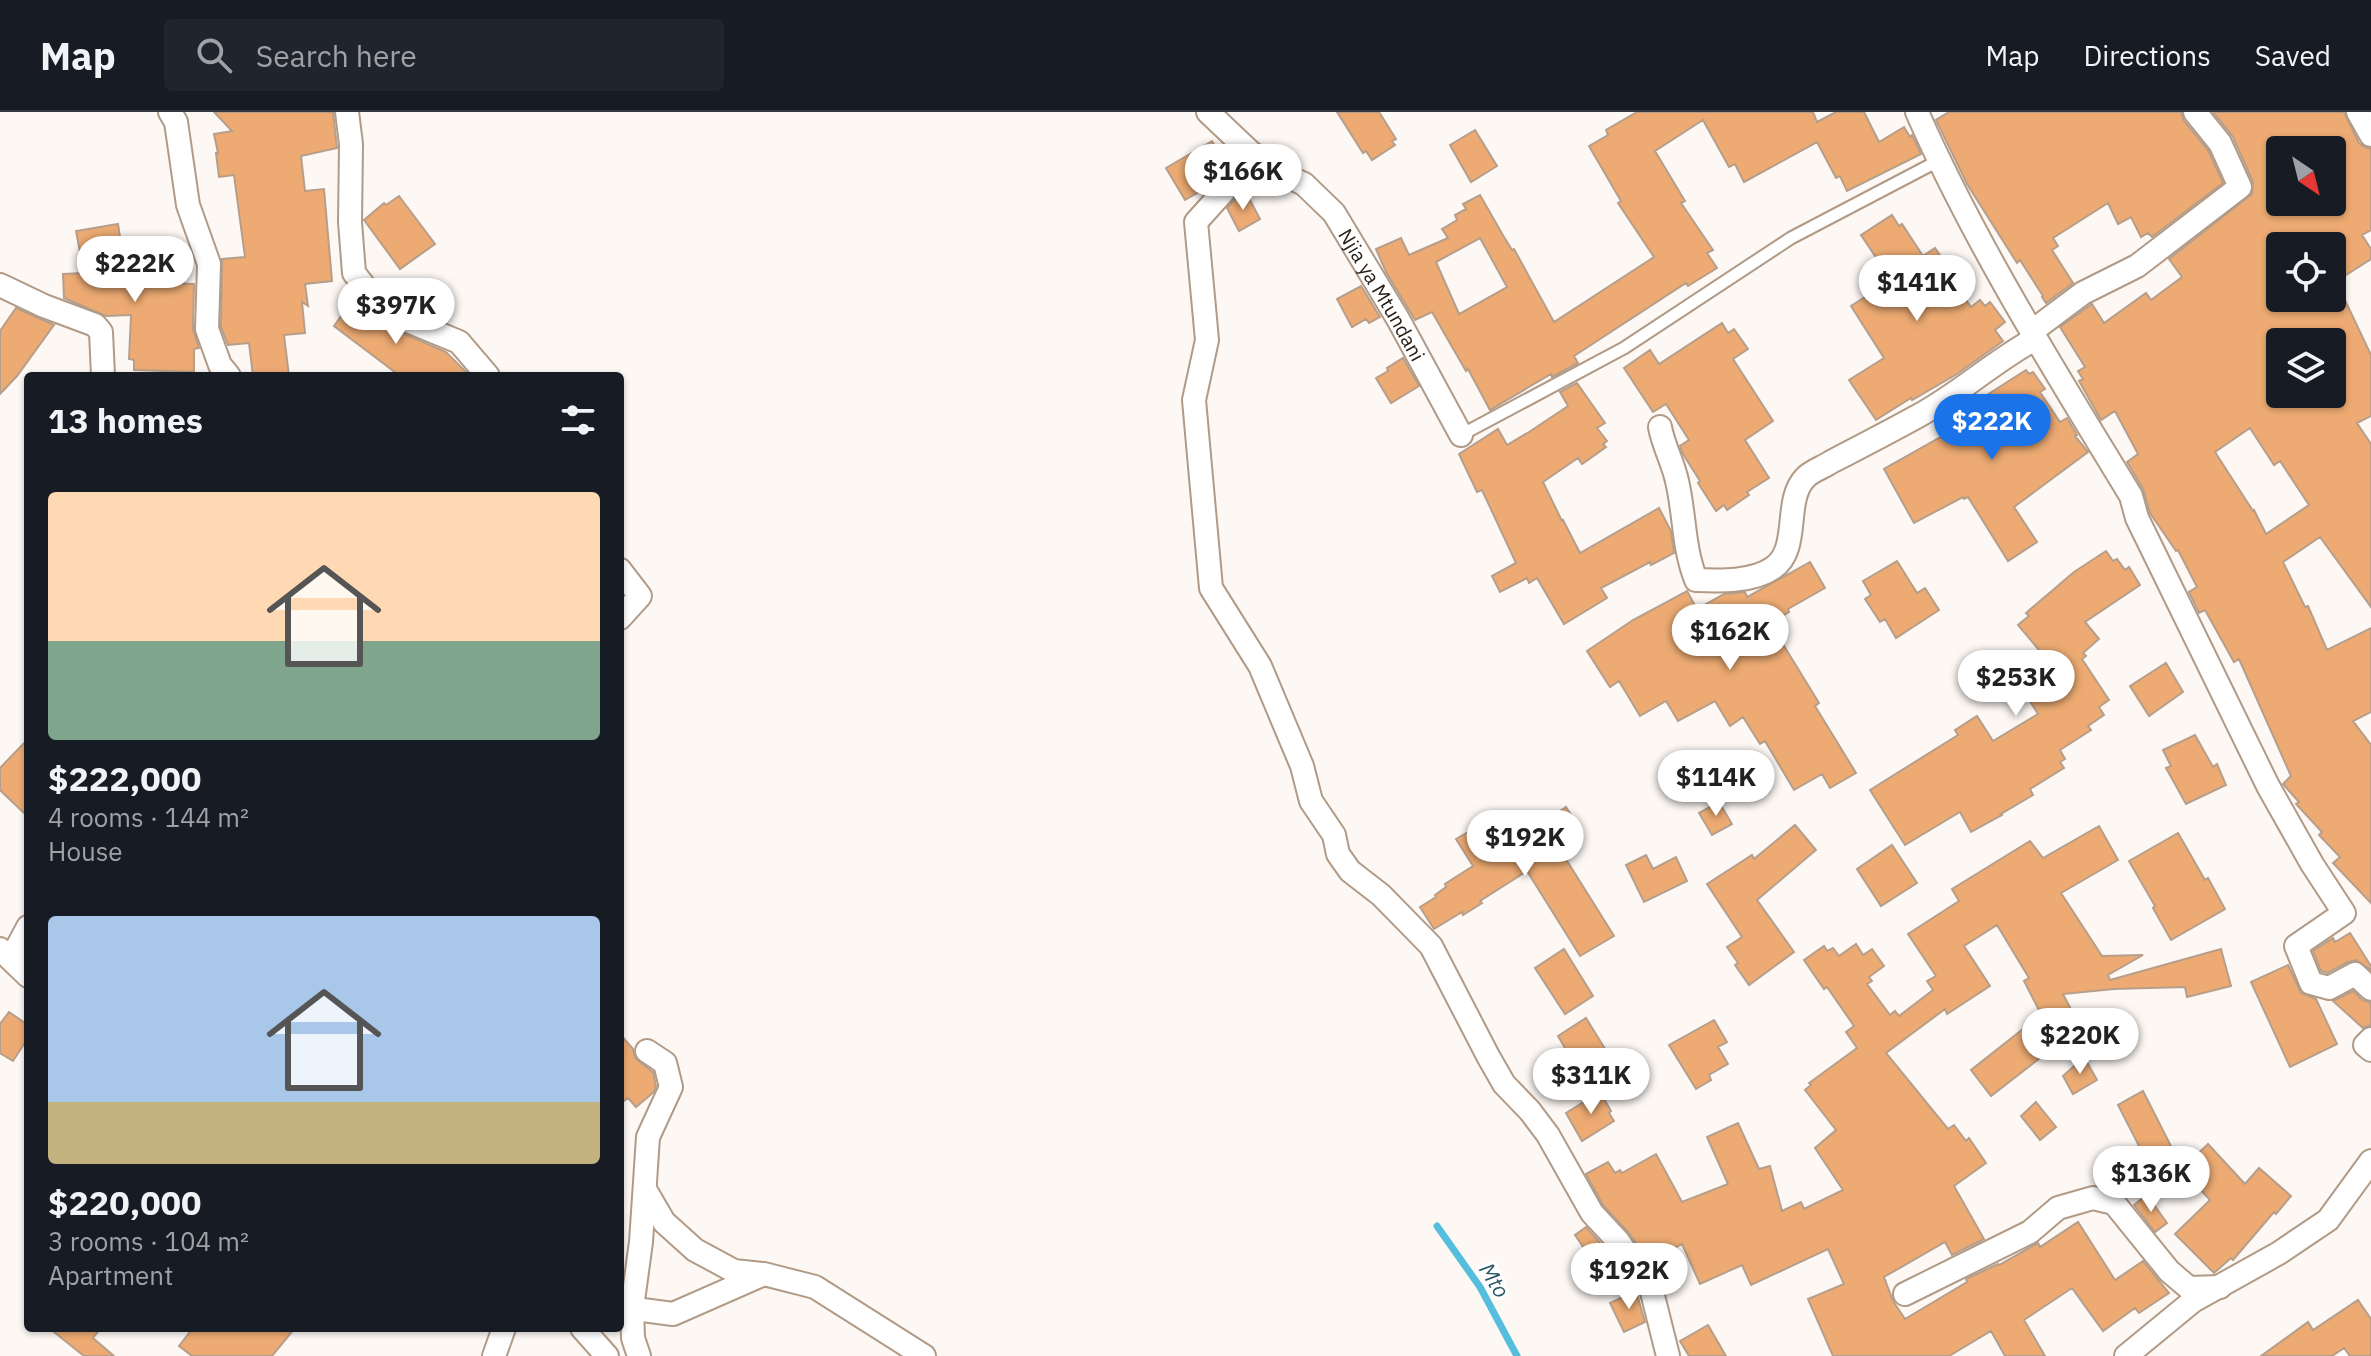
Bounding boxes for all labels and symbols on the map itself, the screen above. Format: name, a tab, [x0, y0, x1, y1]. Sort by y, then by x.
north arrow	[2266, 136, 2346, 216]
pin: $166K	[1187, 144, 1299, 212]
street label: Njia ya Mtundani	[1333, 223, 1432, 366]
pin: $222K	[79, 236, 191, 304]
pin: $141K	[1861, 255, 1973, 323]
pin: $397K	[340, 278, 452, 346]
pin: $222K	[1936, 394, 2048, 462]
pin: $162K	[1674, 604, 1786, 672]
pin: $253K	[1960, 650, 2072, 718]
pin: $114K	[1660, 750, 1772, 818]
pin: $192K	[1469, 810, 1581, 878]
pin: $220K	[2024, 1008, 2136, 1076]
pin: $311K	[1535, 1048, 1647, 1116]
pin: $136K	[2095, 1146, 2207, 1214]
pin: $192K	[1573, 1243, 1685, 1311]
water label: Mto	[1473, 1257, 1517, 1303]

